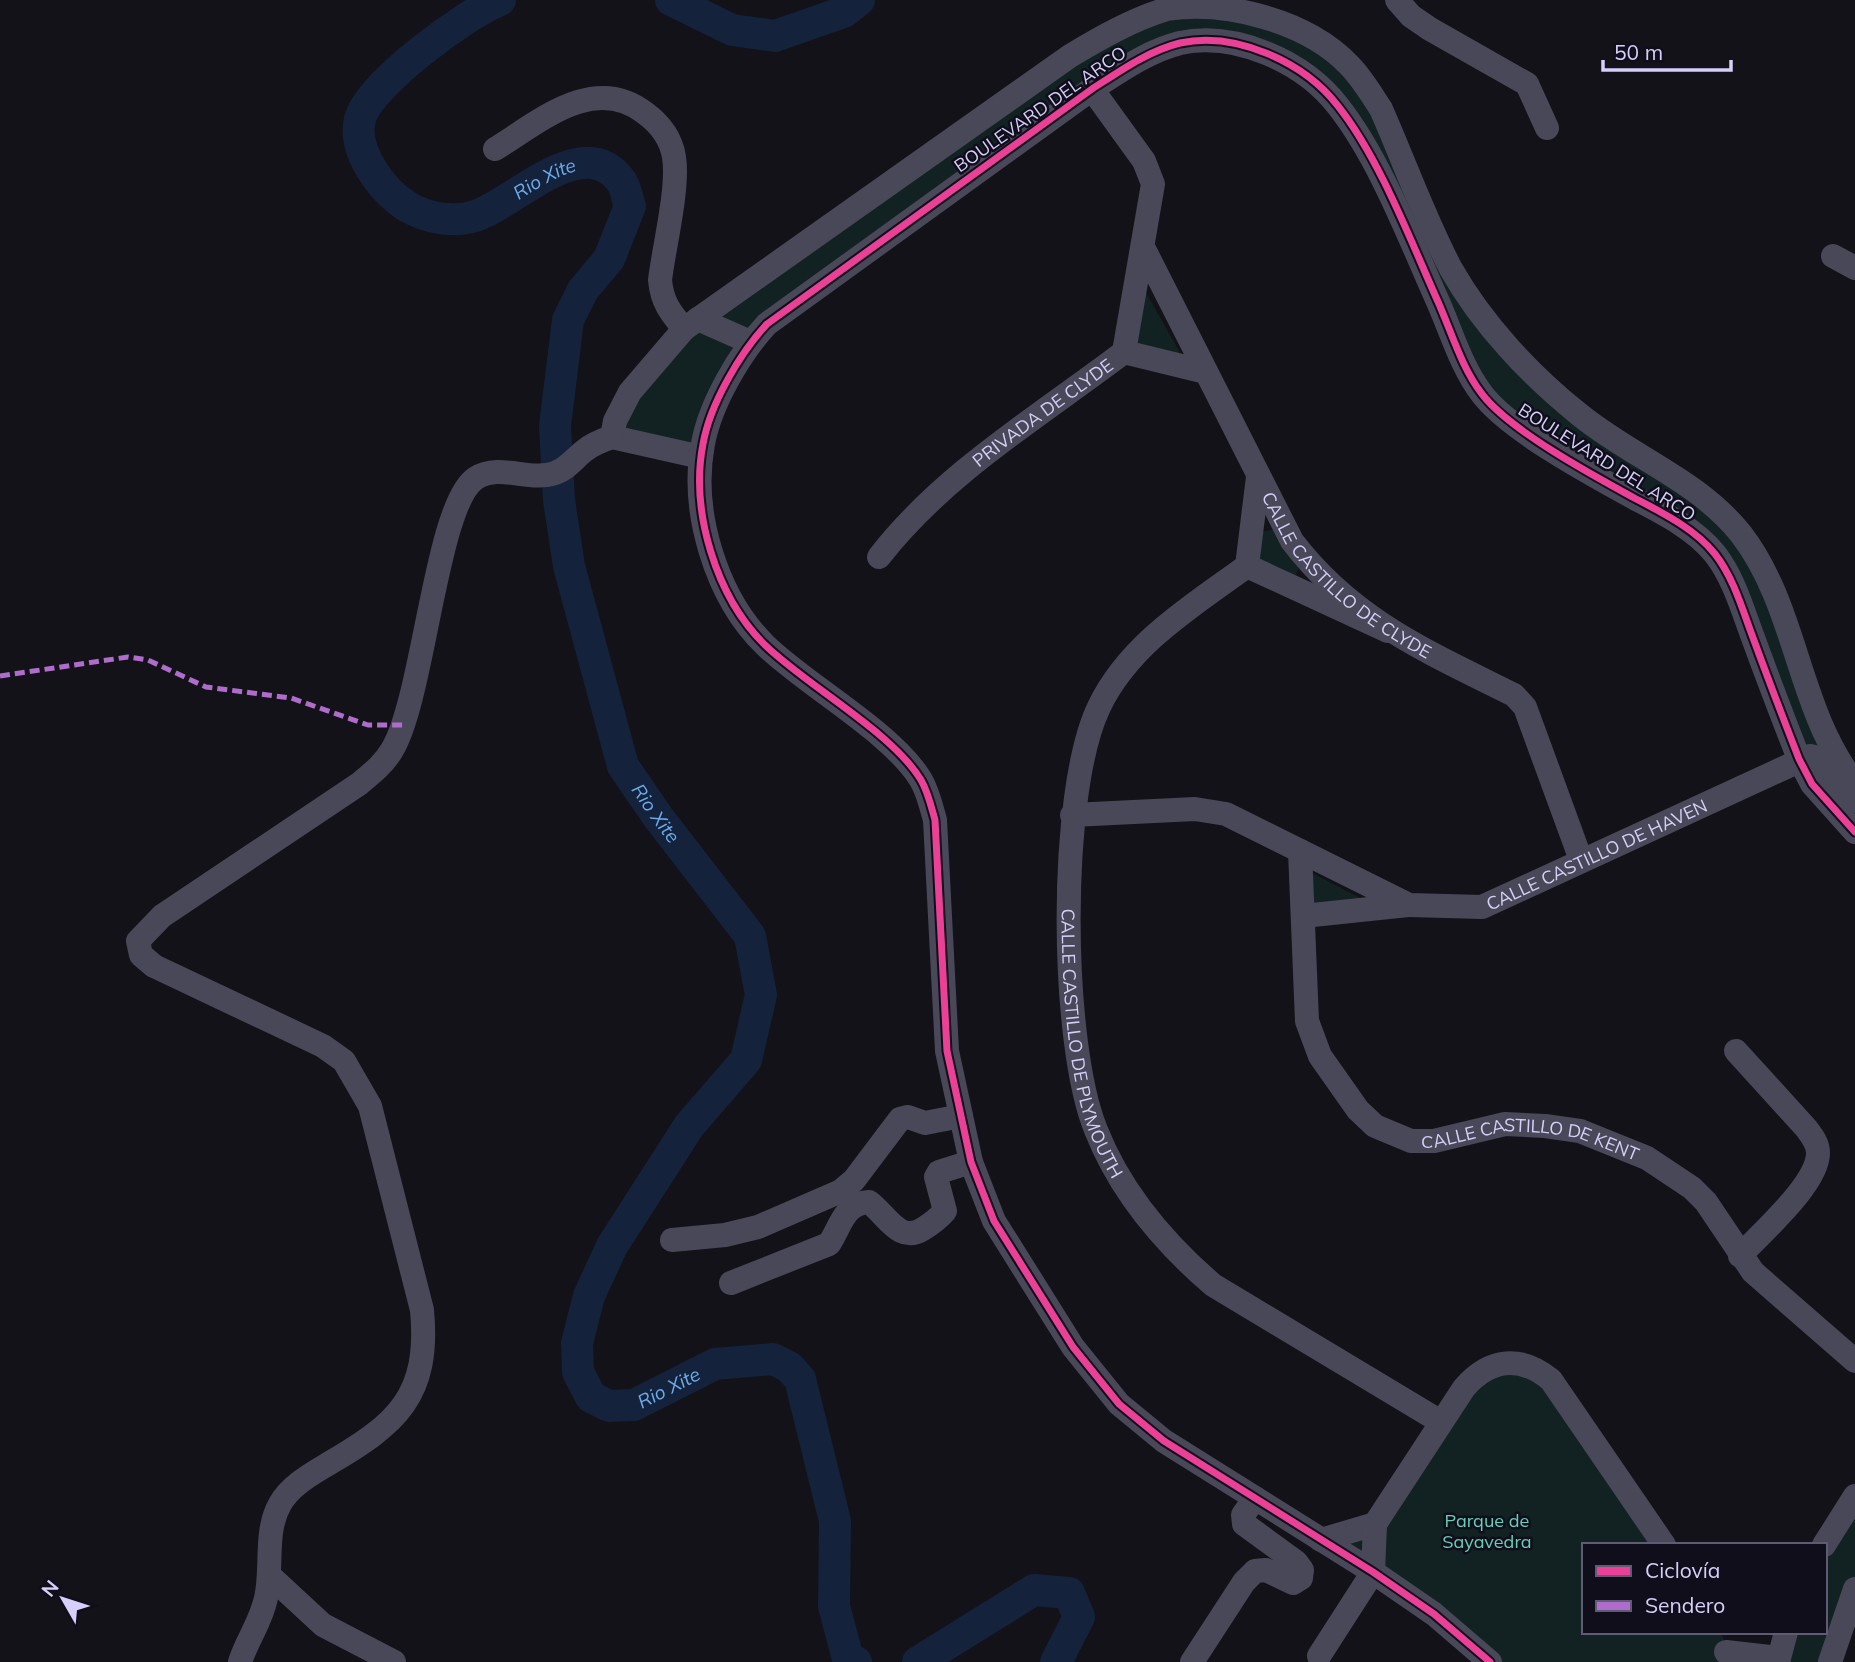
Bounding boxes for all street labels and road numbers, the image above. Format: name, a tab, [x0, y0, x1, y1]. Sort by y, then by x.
street label: BOULEVARD DEL ARCO	[949, 41, 1131, 177]
street label: PRIVADA DE CLYDE	[967, 353, 1117, 472]
street label: BOULEVARD DEL ARCO	[1514, 398, 1700, 526]
street label: CALLE CASTILLO DE CLYDE	[1257, 488, 1436, 663]
street label: CALLE CASTILLO DE HAVEN	[1482, 793, 1711, 915]
street label: CALLE CASTILLO DE PLYMOUTH	[1057, 908, 1129, 1182]
street label: CALLE CASTILLO DE KENT	[1421, 1112, 1643, 1165]

